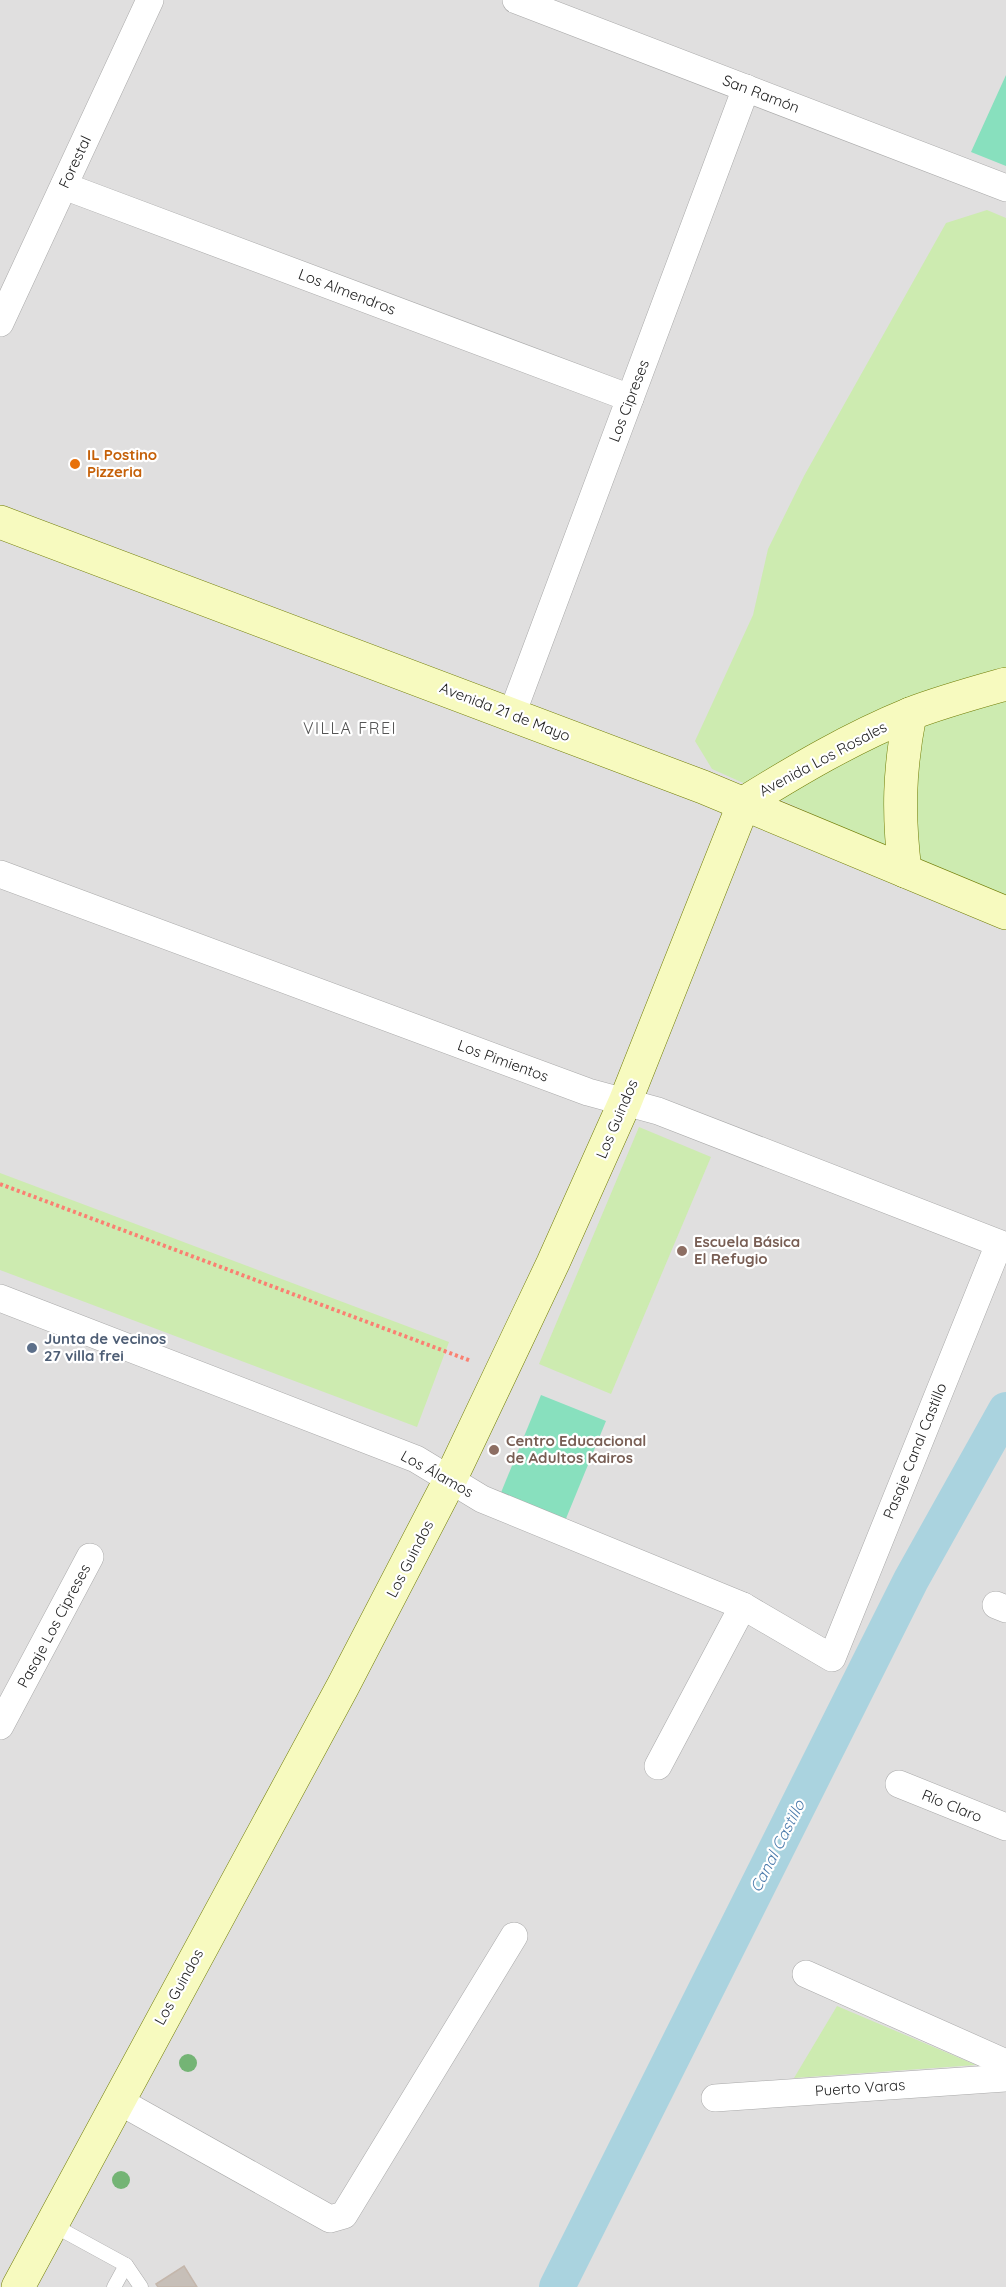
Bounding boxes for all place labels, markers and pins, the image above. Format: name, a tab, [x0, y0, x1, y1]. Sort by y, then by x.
place label: IL Postino Pizzeria	[87, 445, 157, 481]
marker: IL Postino Pizzeria	[68, 457, 82, 471]
place label: Escuela Básica El Refugio	[694, 1232, 800, 1268]
marker: Escuela Básica El Refugio	[675, 1244, 689, 1258]
place label: Junta de vecinos 27 villa frei	[44, 1329, 166, 1365]
marker: Junta de vecinos 27 villa frei	[25, 1341, 39, 1355]
place label: Centro Educacional de Adultos Kairos	[506, 1431, 646, 1467]
marker: Centro Educacional de Adultos Kairos	[487, 1443, 501, 1457]

